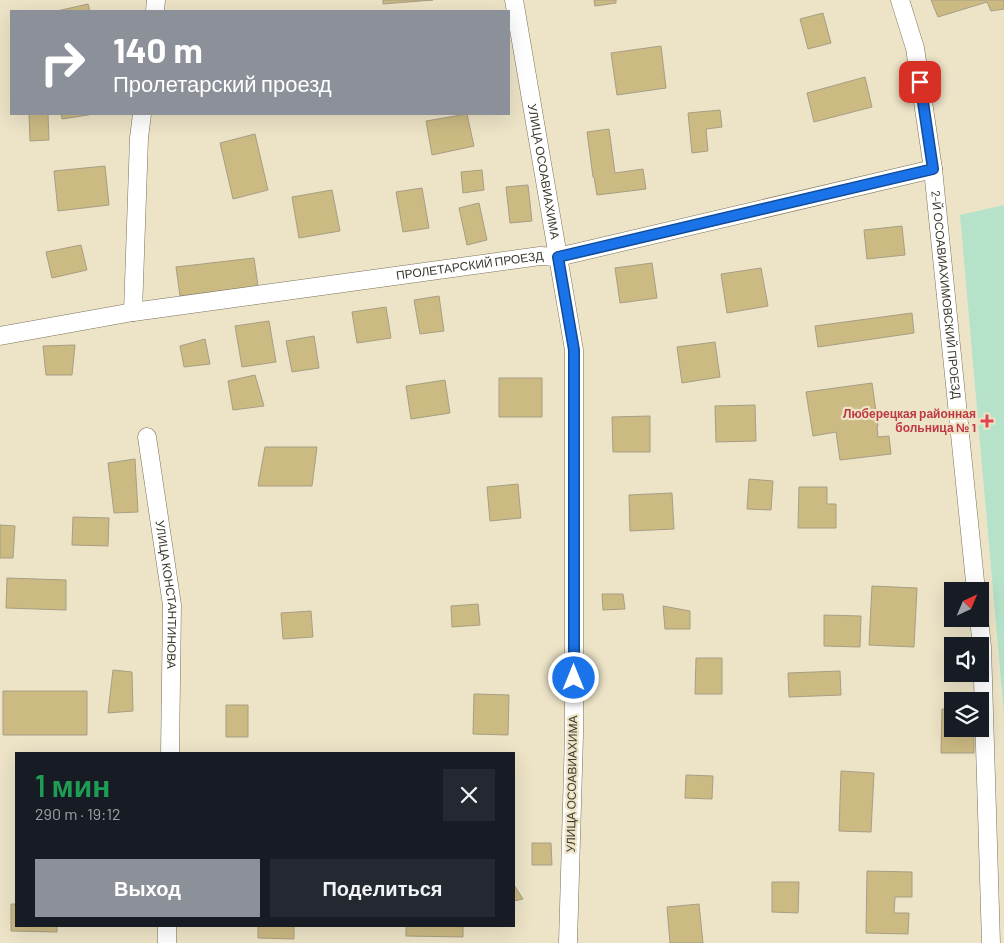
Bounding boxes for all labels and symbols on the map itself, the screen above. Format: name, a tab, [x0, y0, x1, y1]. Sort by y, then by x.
pin	[899, 61, 941, 103]
street label: УЛИЦА ОСОАВИАХИМА	[526, 103, 563, 240]
street label: 2-Й ОСОАВИАХИМОВСКИЙ ПРОЕЗД	[929, 190, 964, 400]
street label: ПРОЛЕТАРСКИЙ ПРОЕЗД	[395, 248, 544, 282]
place label: Люберецкая районная больница № 1	[843, 406, 976, 435]
marker: Люберецкая районная больница № 1	[980, 414, 994, 428]
street label: УЛИЦА КОНСТАНТИНОВА	[153, 519, 180, 669]
north arrow	[944, 582, 989, 628]
position arrow	[547, 651, 599, 703]
street label: УЛИЦА ОСОАВИАХИМА	[563, 715, 580, 853]

